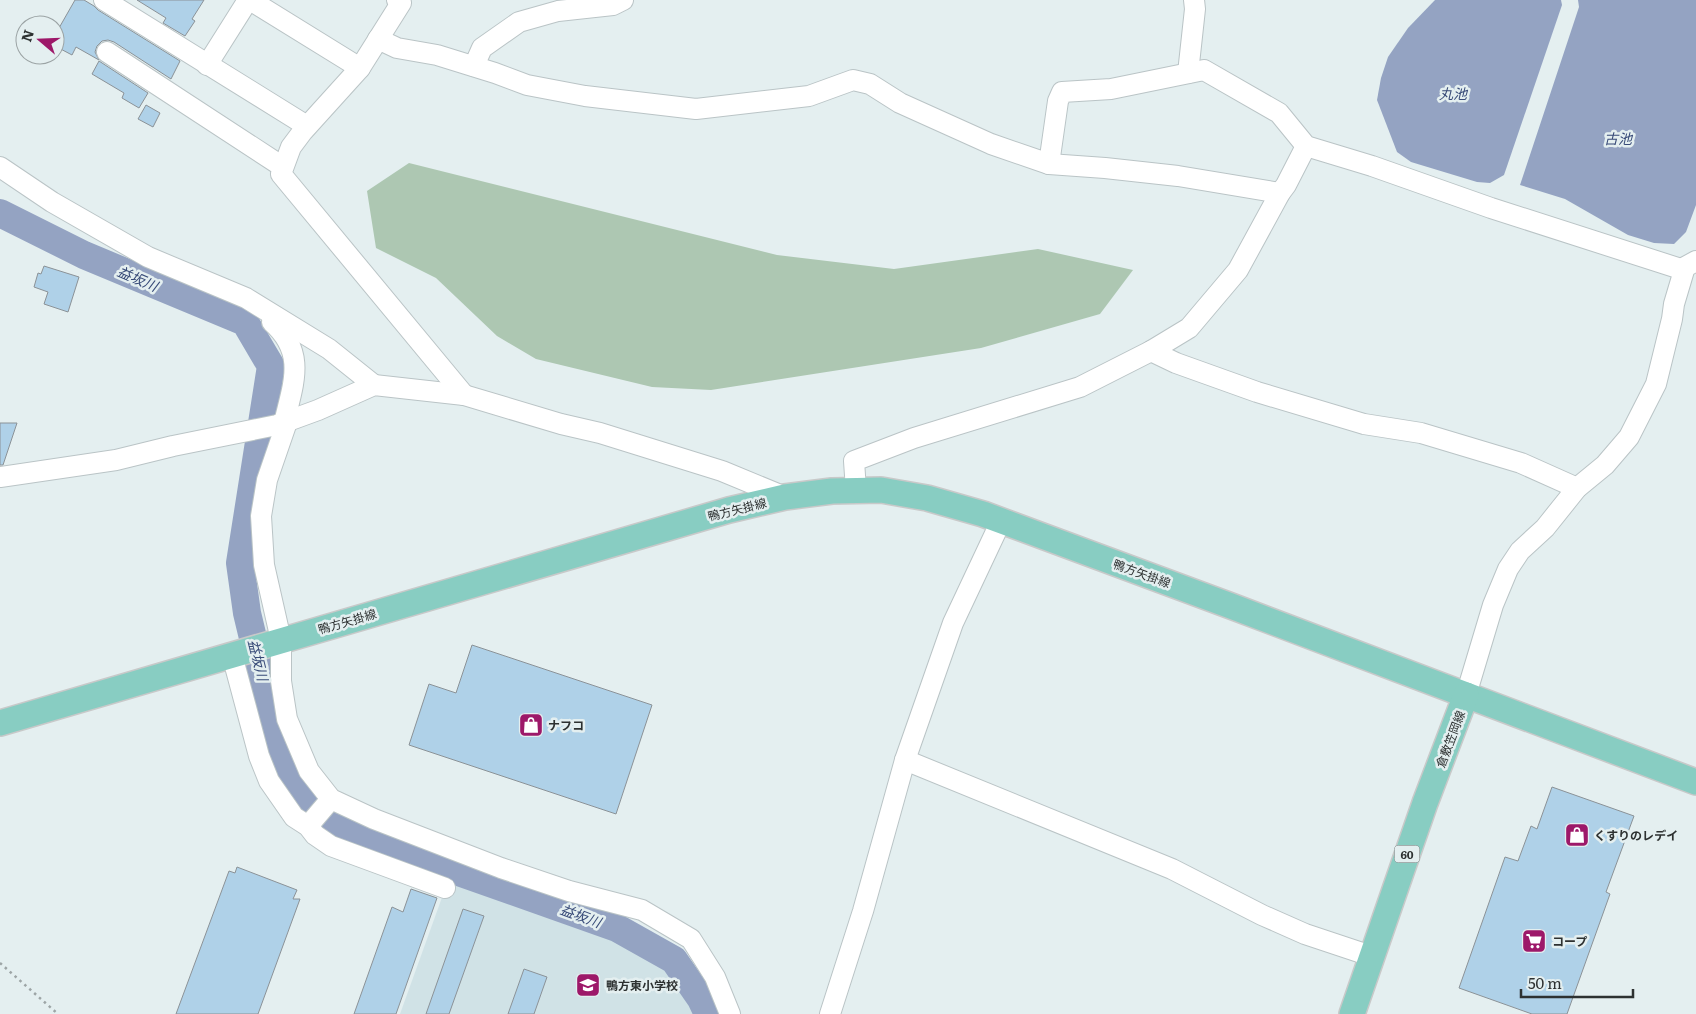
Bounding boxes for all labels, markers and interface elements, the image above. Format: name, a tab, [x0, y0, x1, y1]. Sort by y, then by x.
north arrow	[15, 15, 65, 65]
text: N	[15, 26, 38, 44]
water label: 丸池	[1439, 83, 1469, 103]
water label: 古池	[1604, 128, 1634, 148]
water label: 益坂川	[115, 261, 163, 296]
street label: 鴨方矢掛線	[706, 493, 768, 525]
street label: 鴨方矢掛線	[1111, 554, 1173, 592]
street label: 鴨方矢掛線	[316, 604, 378, 638]
water label: 益坂川	[244, 637, 274, 685]
street label: 倉敷笠岡線	[1431, 708, 1469, 770]
shop icon: ナフコ	[518, 712, 544, 738]
place label: ナフコ	[548, 716, 584, 734]
shop icon: くすりのレデイ	[1564, 822, 1590, 848]
place label: くすりのレデイ	[1594, 826, 1678, 844]
road number: 60	[1394, 846, 1420, 862]
water label: 益坂川	[558, 898, 606, 932]
supermarket icon: コープ	[1521, 928, 1547, 954]
place label: コープ	[1552, 932, 1587, 950]
scale bar	[1521, 966, 1634, 998]
text: 50 m	[1528, 971, 1562, 994]
school or university icon: 鴨方東小学校	[575, 972, 601, 998]
place label: 鴨方東小学校	[606, 976, 678, 994]

